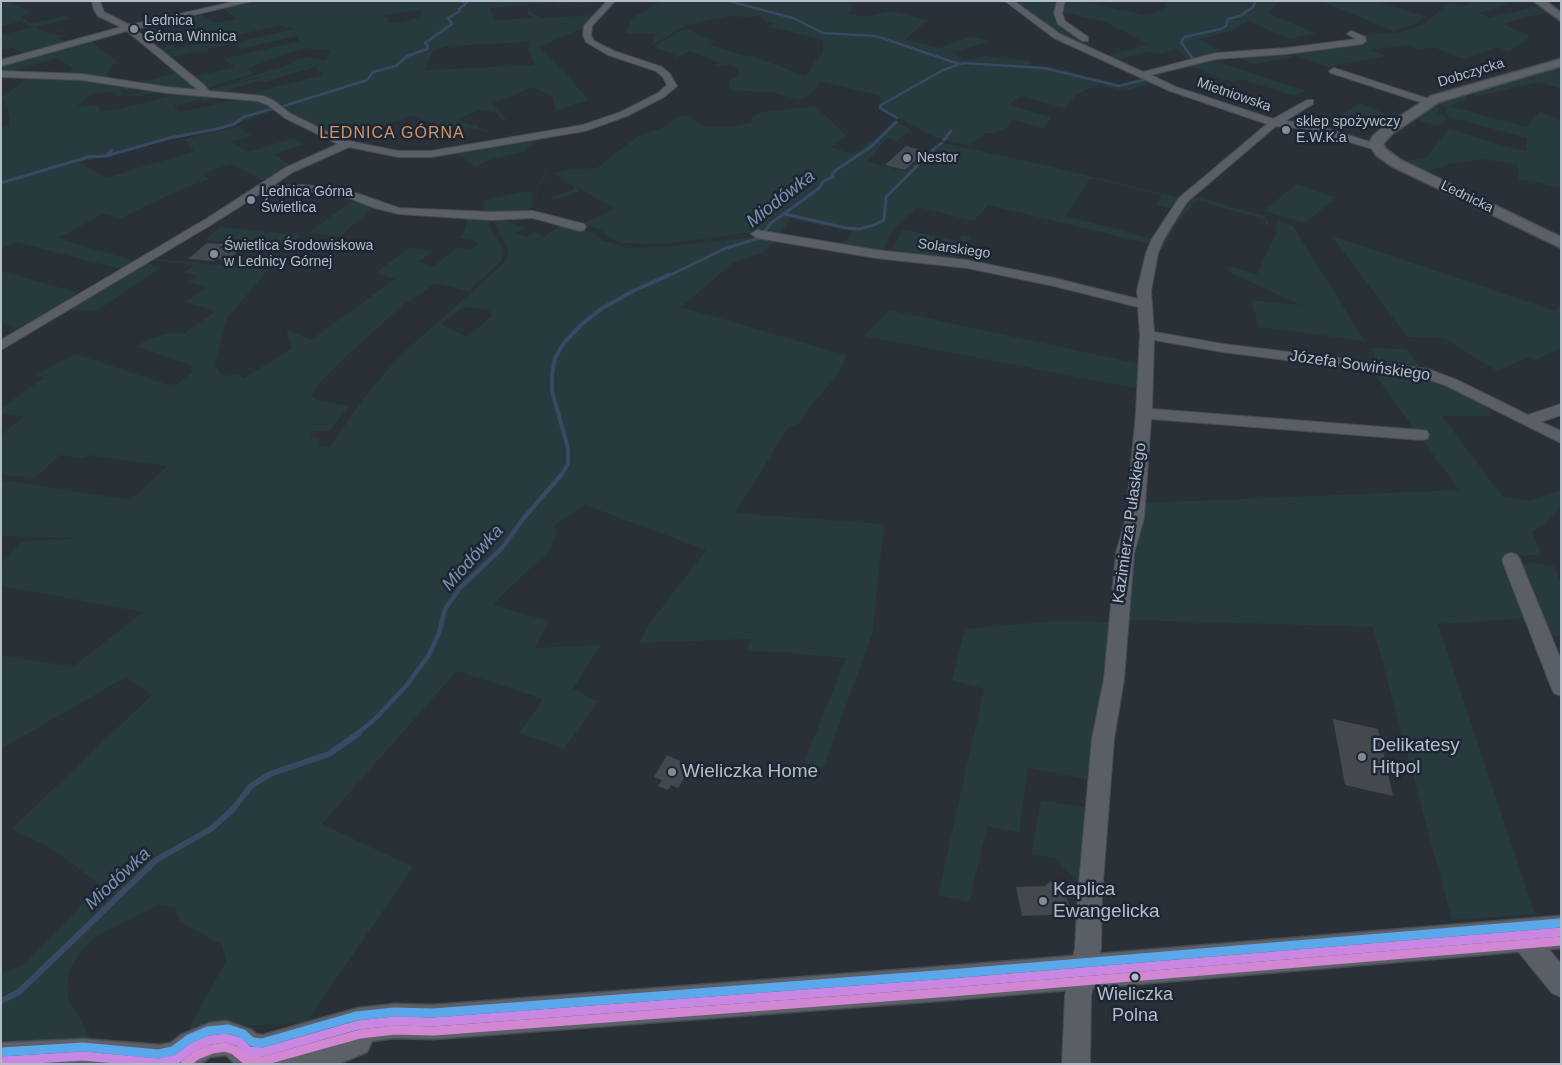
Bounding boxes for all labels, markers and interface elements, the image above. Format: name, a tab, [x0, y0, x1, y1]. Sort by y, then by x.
place label: Lednica Górna Winnica	[144, 13, 237, 46]
marker: Lednica Górna Winnica	[128, 23, 140, 35]
street label: Dobczycka	[1436, 55, 1506, 91]
street label: Mietniowska	[1195, 75, 1273, 115]
place label: sklep spożywczy E.W.K.a	[1296, 114, 1400, 146]
district label: LEDNICA GÓRNA	[318, 124, 466, 144]
marker: sklep spożywczy E.W.K.a	[1280, 124, 1292, 136]
place label: Nestor	[917, 150, 958, 166]
marker: Nestor	[901, 152, 913, 164]
water label: Miodówka	[742, 166, 820, 232]
street label: Lednicka	[1438, 177, 1496, 217]
place label: Lednica Górna Świetlica	[261, 184, 353, 216]
marker: Lednica Górna Świetlica	[245, 194, 257, 206]
street label: Solarskiego	[917, 236, 991, 262]
place label: Świetlica Środowiskowa w Lednicy Górnej	[224, 238, 373, 270]
marker: Świetlica Środowiskowa w Lednicy Górnej	[208, 248, 220, 260]
street label: Józefa Sowińskiego	[1289, 347, 1431, 385]
street label: Kazimierza Pułaskiego	[1109, 442, 1151, 604]
water label: Miodówka	[438, 521, 508, 595]
place label: Delikatesy Hitpol	[1372, 735, 1460, 779]
marker: Delikatesy Hitpol	[1356, 751, 1368, 763]
place label: Wieliczka Home	[682, 761, 818, 783]
marker: Wieliczka Home	[666, 766, 678, 778]
water label: Miodówka	[81, 843, 155, 915]
place label: Kaplica Ewangelicka	[1053, 879, 1160, 923]
marker: Kaplica Ewangelicka	[1037, 895, 1049, 907]
marker: Wieliczka Polna	[1130, 972, 1140, 982]
place label: Wieliczka Polna	[1097, 984, 1173, 1026]

